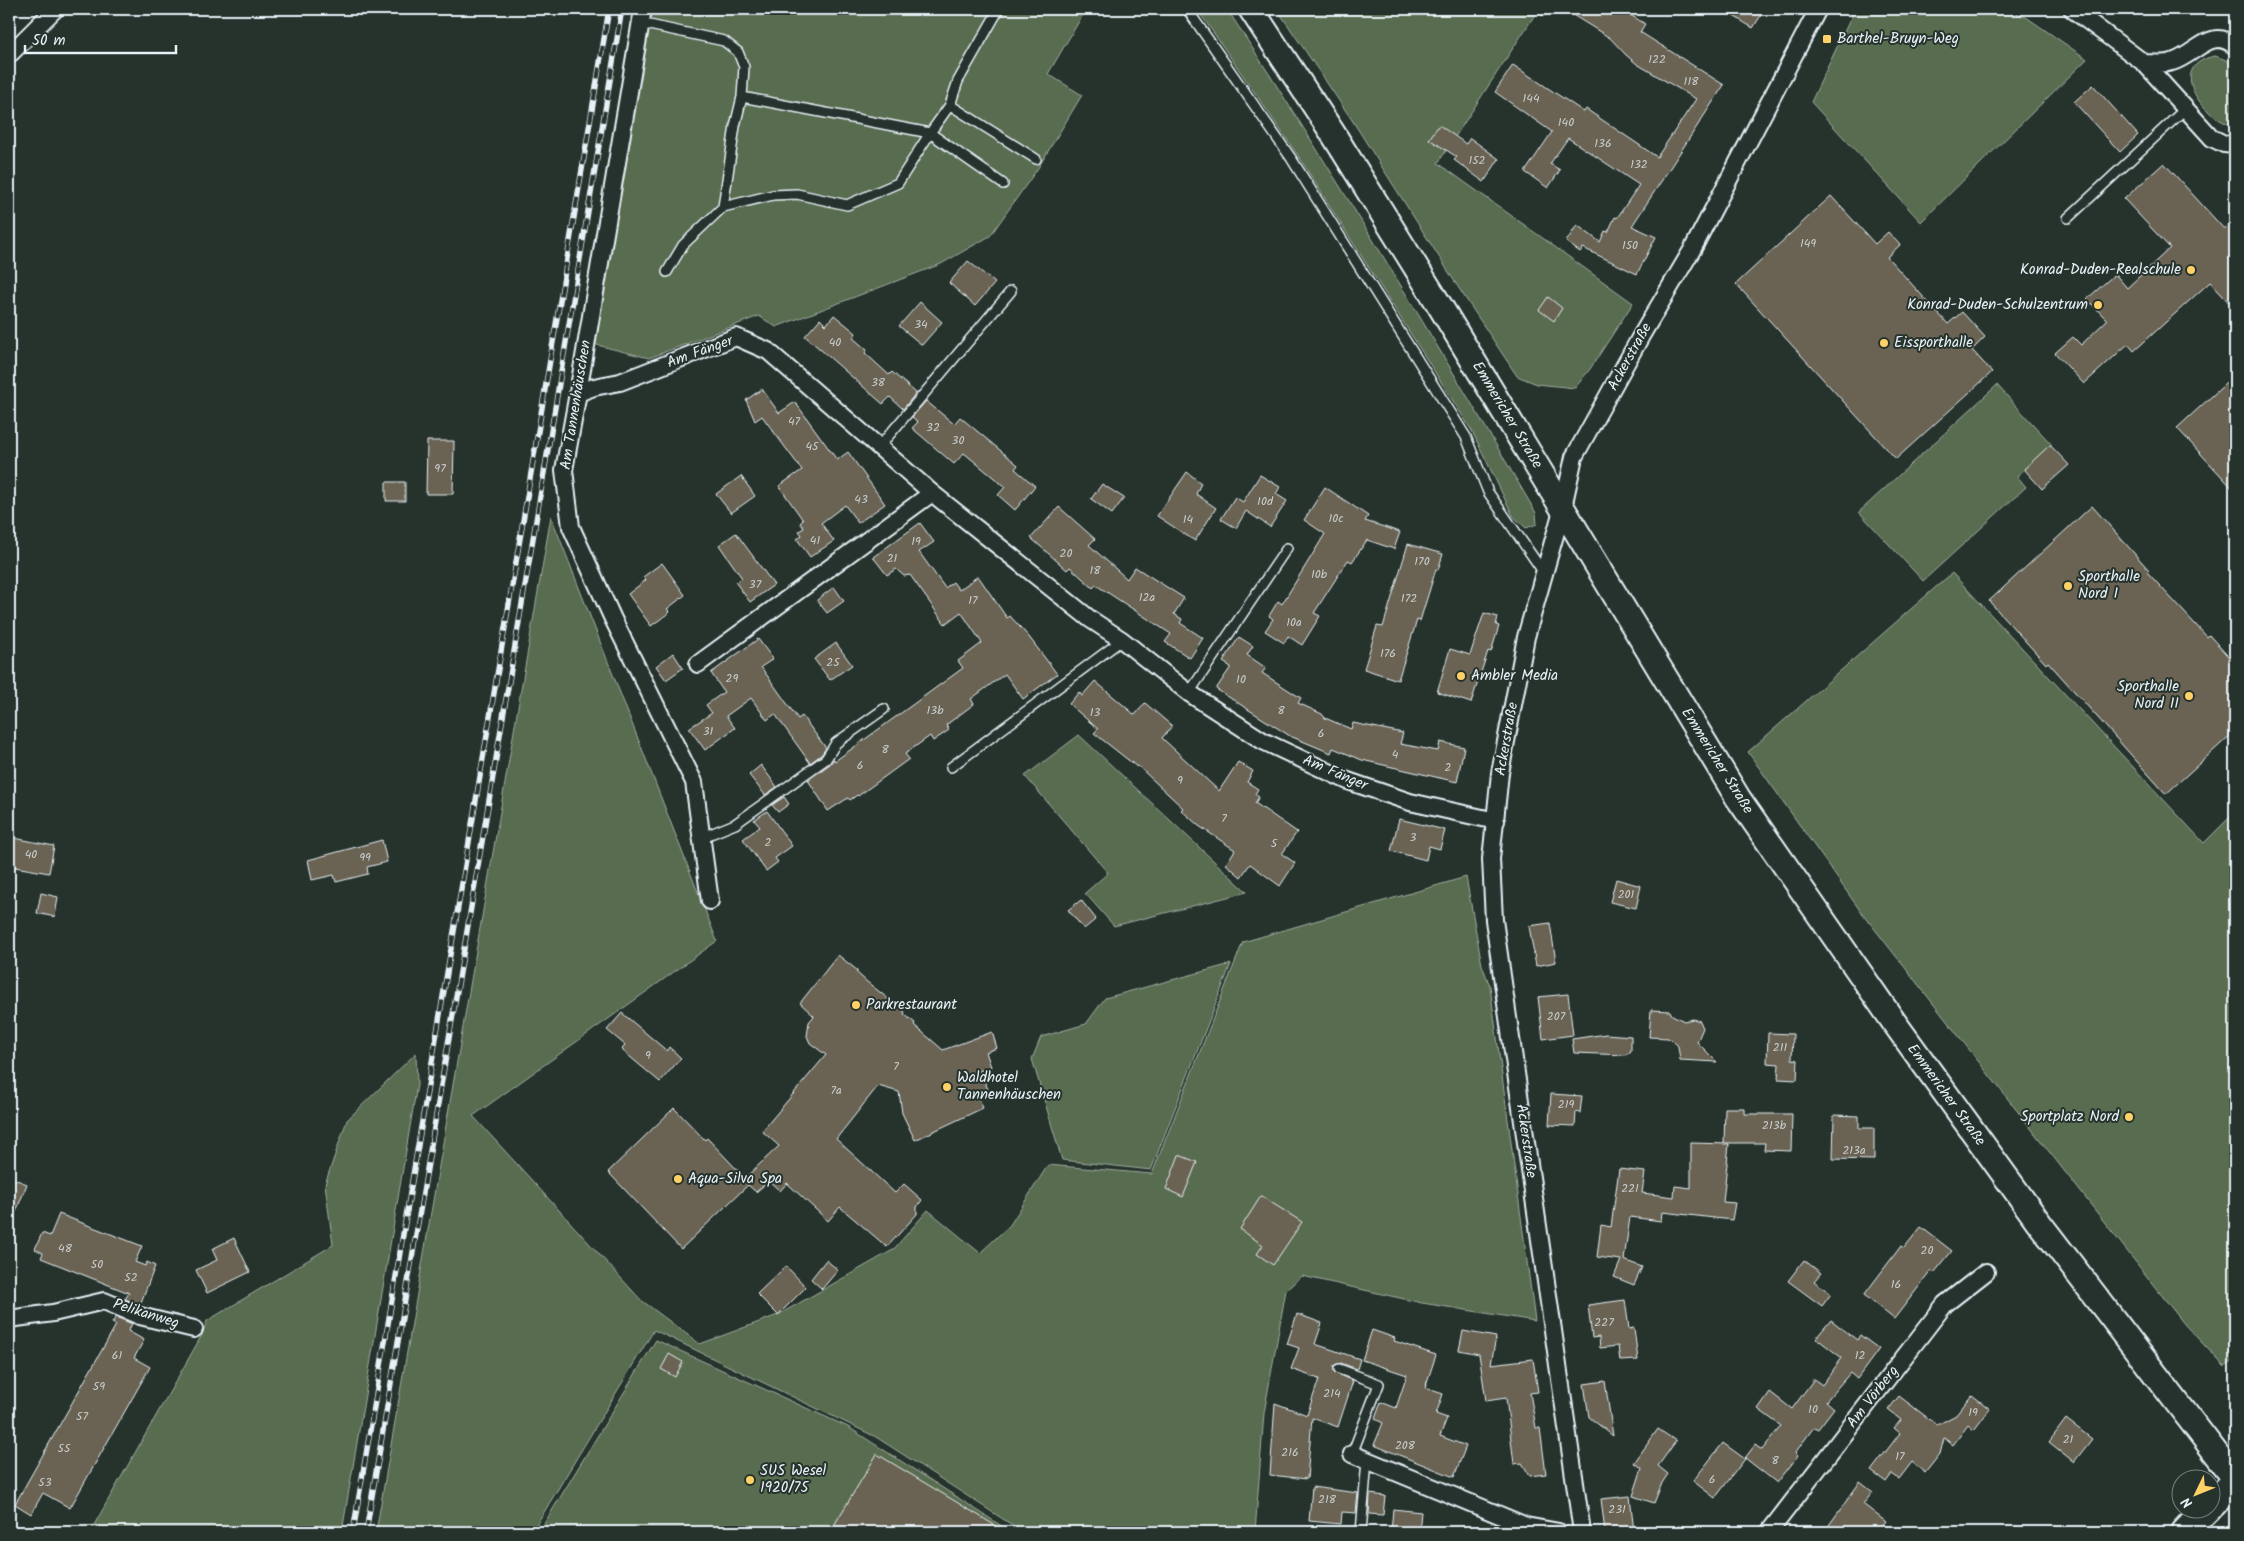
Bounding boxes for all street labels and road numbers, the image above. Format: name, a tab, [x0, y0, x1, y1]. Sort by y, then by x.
street label: Ackerstraße	[1602, 318, 1659, 395]
street label: Am Fänger	[664, 329, 737, 375]
street label: Am Tannenhäuschen	[554, 338, 598, 472]
street label: Emmericher Straße	[1465, 357, 1549, 474]
street label: Ackerstraße	[1489, 700, 1525, 778]
street label: Emmericher Straße	[1675, 703, 1760, 819]
street label: Am Fänger	[1299, 749, 1372, 798]
street label: Emmericher Straße	[1901, 1039, 1992, 1151]
street label: Ackerstraße	[1509, 1103, 1543, 1180]
street label: Pelikanweg	[110, 1293, 182, 1335]
street label: Am Vörberg	[1841, 1361, 1905, 1433]

